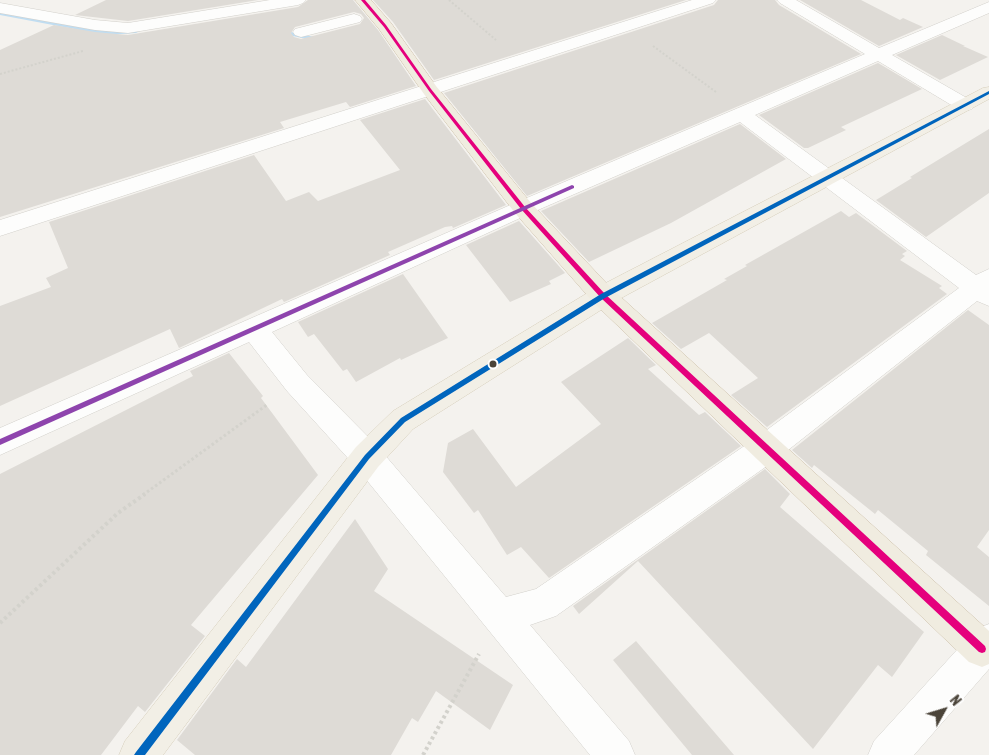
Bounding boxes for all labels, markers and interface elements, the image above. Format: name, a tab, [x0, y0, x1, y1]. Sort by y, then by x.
unlabelled marker	[488, 359, 498, 369]
north arrow	[919, 685, 969, 735]
text: N	[947, 692, 964, 709]

